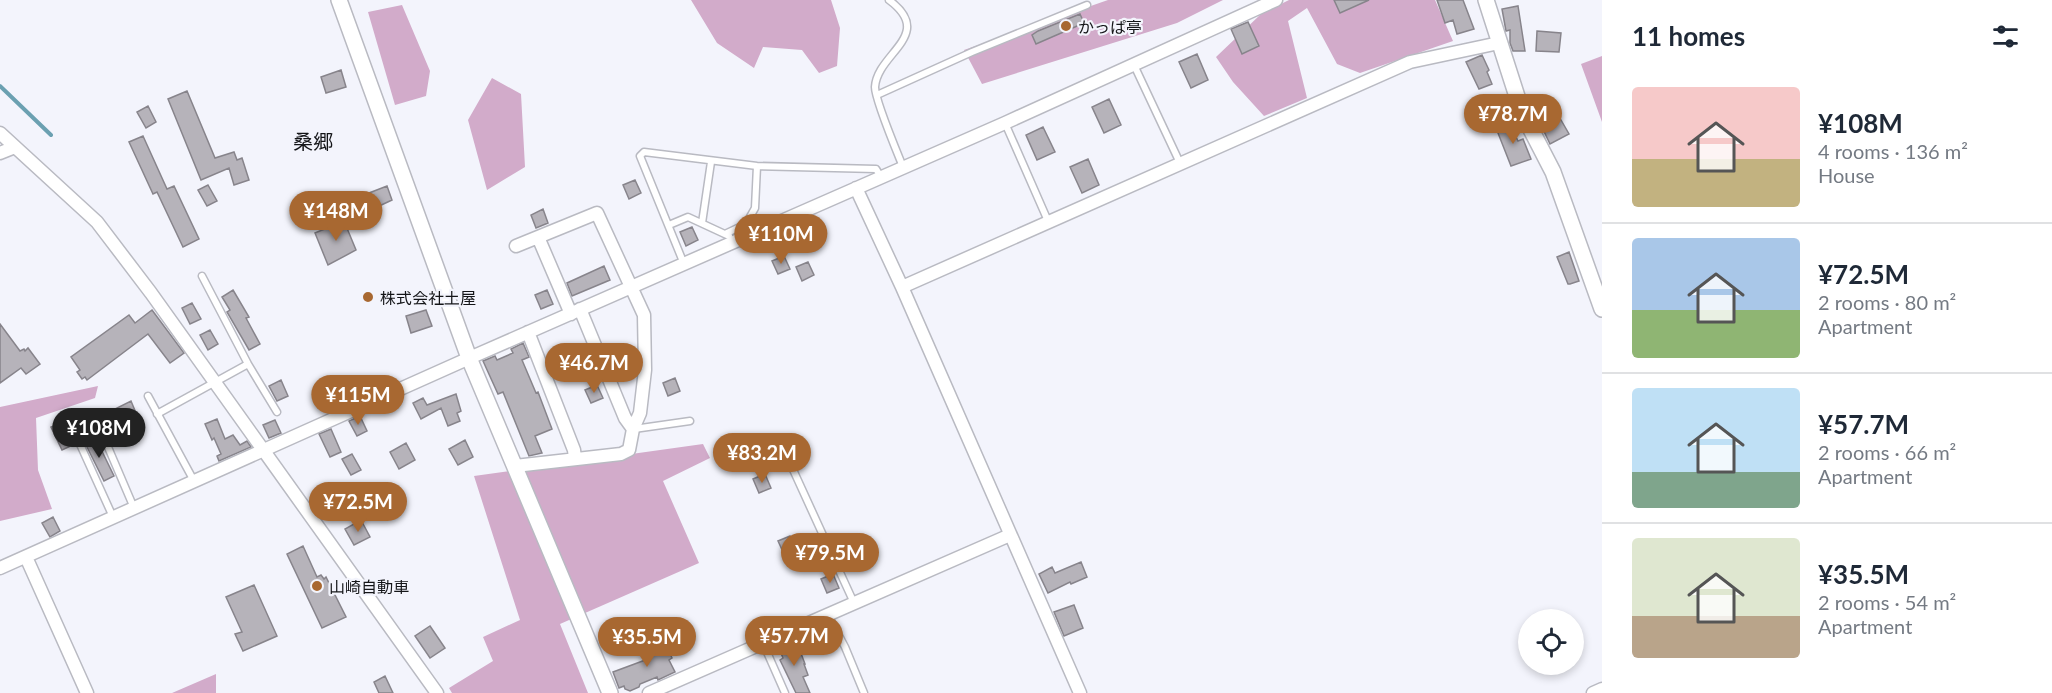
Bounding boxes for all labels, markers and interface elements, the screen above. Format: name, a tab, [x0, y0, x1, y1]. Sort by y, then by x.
place label: かっぱ亭	[1078, 17, 1142, 36]
marker: かっぱ亭	[1059, 19, 1073, 33]
text: 11 homes	[1632, 20, 1745, 52]
icon: filters	[1989, 20, 2022, 53]
pin: ¥78.7M	[1464, 94, 1562, 145]
text: ¥78.7M	[1478, 101, 1548, 125]
text: ¥108M	[1818, 107, 1903, 139]
icon: home	[1680, 111, 1752, 183]
district label: 桑郷	[293, 129, 333, 153]
text: 4 rooms · 136 m²	[1818, 139, 1968, 163]
text: House	[1818, 163, 1875, 187]
pin: ¥148M	[294, 191, 378, 242]
text: ¥148M	[303, 198, 369, 222]
pin: ¥110M	[739, 214, 823, 265]
text: ¥110M	[748, 221, 814, 245]
text: ¥72.5M	[1818, 258, 1909, 290]
icon: home	[1680, 262, 1752, 334]
place label: 株式会社土屋	[380, 288, 476, 307]
marker: 株式会社土屋	[361, 290, 375, 304]
text: 2 rooms · 80 m²	[1818, 290, 1956, 314]
text: Apartment	[1818, 314, 1912, 338]
pin: ¥46.7M	[545, 343, 643, 394]
text: ¥46.7M	[559, 350, 629, 374]
pin: ¥115M	[316, 375, 400, 426]
text: ¥115M	[325, 382, 391, 406]
pin: ¥108M	[57, 408, 141, 459]
text: ¥57.7M	[1818, 408, 1909, 440]
icon: home	[1680, 412, 1752, 484]
text: ¥108M	[66, 415, 132, 439]
pin: ¥83.2M	[713, 433, 811, 484]
text: ¥83.2M	[727, 440, 797, 464]
text: 2 rooms · 66 m²	[1818, 440, 1956, 464]
text: Apartment	[1818, 464, 1912, 488]
pin: ¥72.5M	[309, 482, 407, 533]
text: ¥72.5M	[323, 489, 393, 513]
pin: ¥79.5M	[781, 533, 879, 584]
text: ¥79.5M	[795, 540, 865, 564]
text: ¥35.5M	[1818, 558, 1909, 590]
icon: home	[1680, 562, 1752, 634]
place label: 山崎自動車	[329, 577, 409, 596]
marker: 山崎自動車	[310, 579, 324, 593]
text: 2 rooms · 54 m²	[1818, 590, 1956, 614]
map controls	[1518, 609, 1584, 675]
button: locate	[1518, 609, 1584, 675]
text: Apartment	[1818, 614, 1912, 638]
pin: ¥57.7M	[745, 616, 843, 667]
pin: ¥35.5M	[598, 617, 696, 668]
text: ¥57.7M	[759, 623, 829, 647]
text: ¥35.5M	[612, 624, 682, 648]

